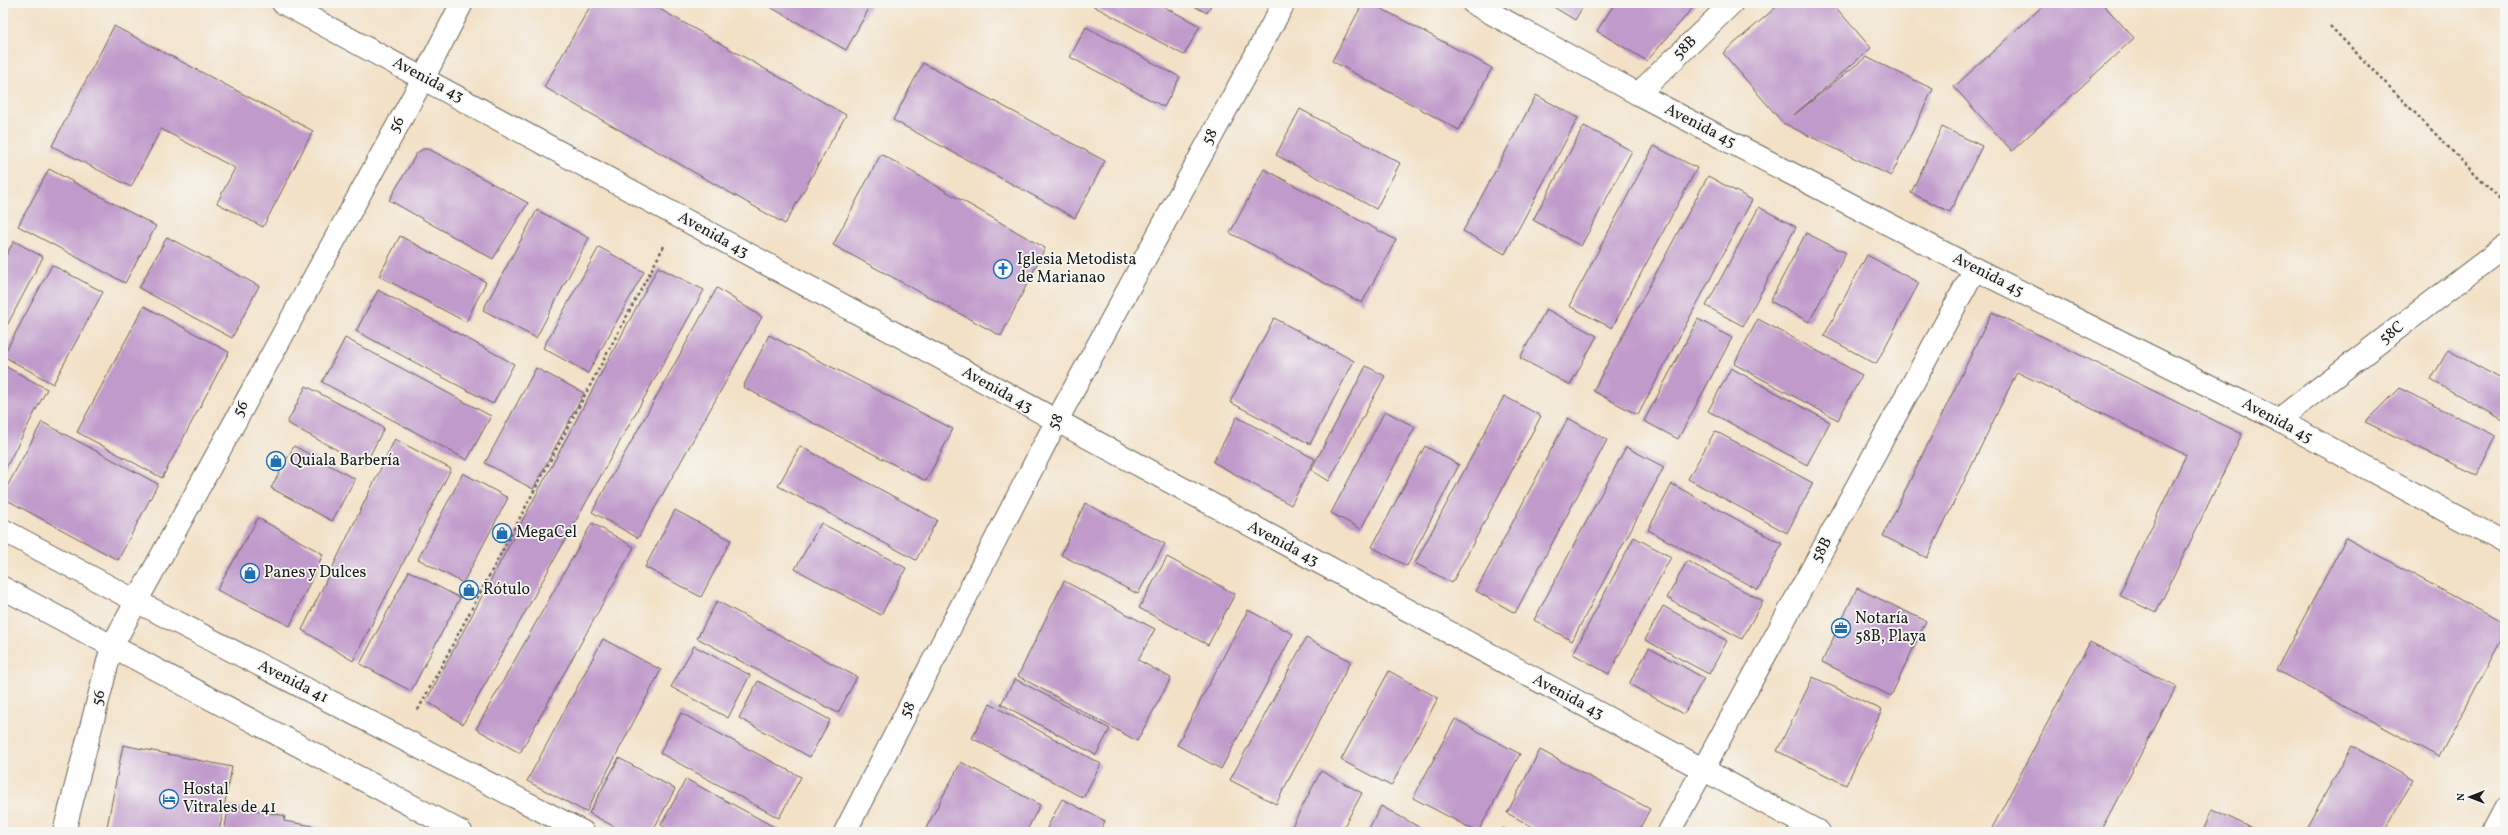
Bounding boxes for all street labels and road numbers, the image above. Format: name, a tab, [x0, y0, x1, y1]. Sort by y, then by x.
street label: 58B	[1668, 31, 1702, 65]
street label: Avenida 43	[388, 52, 468, 108]
street label: Avenida 45	[1660, 99, 1740, 153]
street label: 56	[384, 113, 410, 137]
street label: 58	[1197, 125, 1223, 149]
street label: Avenida 43	[674, 207, 752, 263]
street label: Avenida 45	[1948, 248, 2028, 302]
street label: 58C	[2375, 316, 2409, 350]
street label: Avenida 43	[958, 362, 1036, 418]
street label: Avenida 45	[2238, 393, 2316, 449]
street label: 56	[228, 397, 254, 421]
street label: 58	[1043, 410, 1069, 434]
street label: Avenida 43	[1243, 516, 1323, 572]
street label: 58B	[1806, 533, 1838, 567]
street label: Avenida 41	[254, 655, 332, 709]
street label: Avenida 43	[1528, 669, 1608, 725]
street label: 56	[86, 688, 112, 708]
street label: 58	[895, 698, 921, 722]

